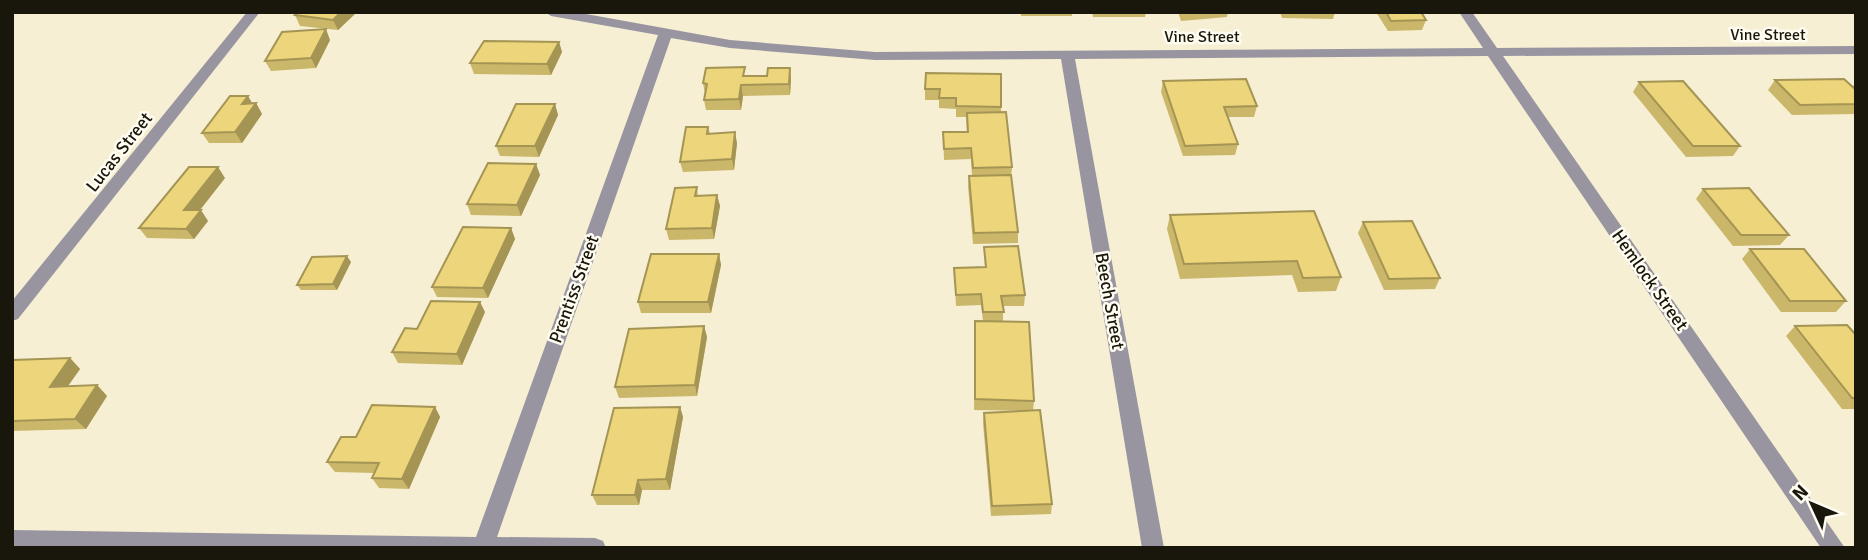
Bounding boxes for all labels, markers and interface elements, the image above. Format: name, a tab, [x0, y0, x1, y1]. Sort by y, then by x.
street label: Vine Street	[1730, 25, 1806, 45]
street label: Vine Street	[1164, 27, 1240, 47]
street label: Lucas Street	[81, 108, 157, 196]
street label: Hemlock Street	[1607, 225, 1693, 335]
street label: Prentiss Street	[544, 232, 604, 346]
street label: Beech Street	[1091, 251, 1129, 351]
north arrow	[1777, 469, 1847, 539]
text: N	[1787, 480, 1814, 506]

